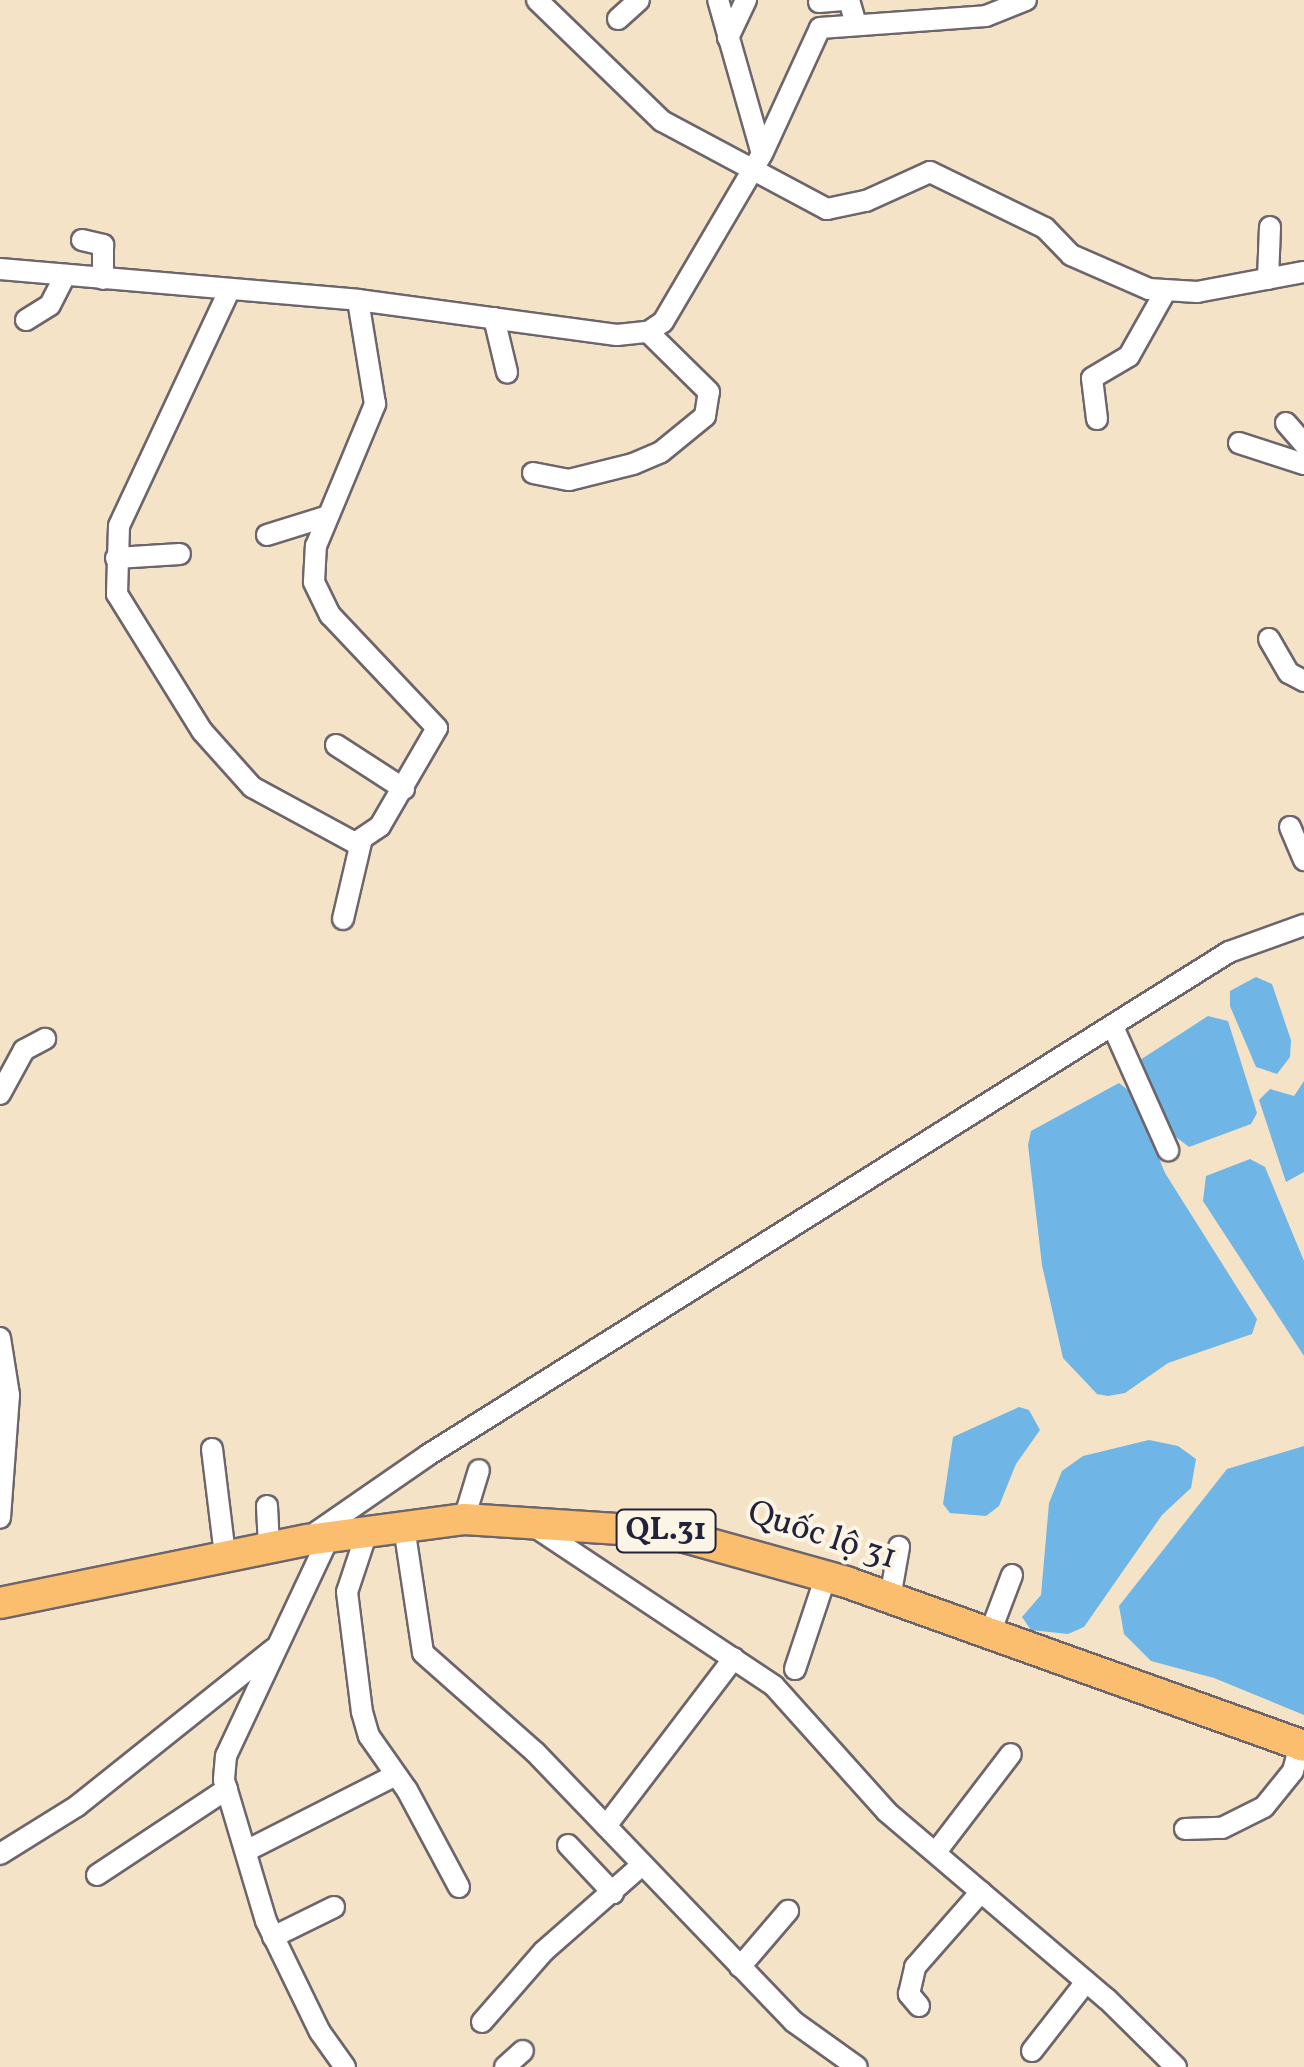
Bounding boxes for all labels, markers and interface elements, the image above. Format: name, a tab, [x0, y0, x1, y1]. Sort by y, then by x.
street label: Quốc lộ 31	[742, 1492, 902, 1580]
road number: QL.31	[614, 1504, 718, 1558]

